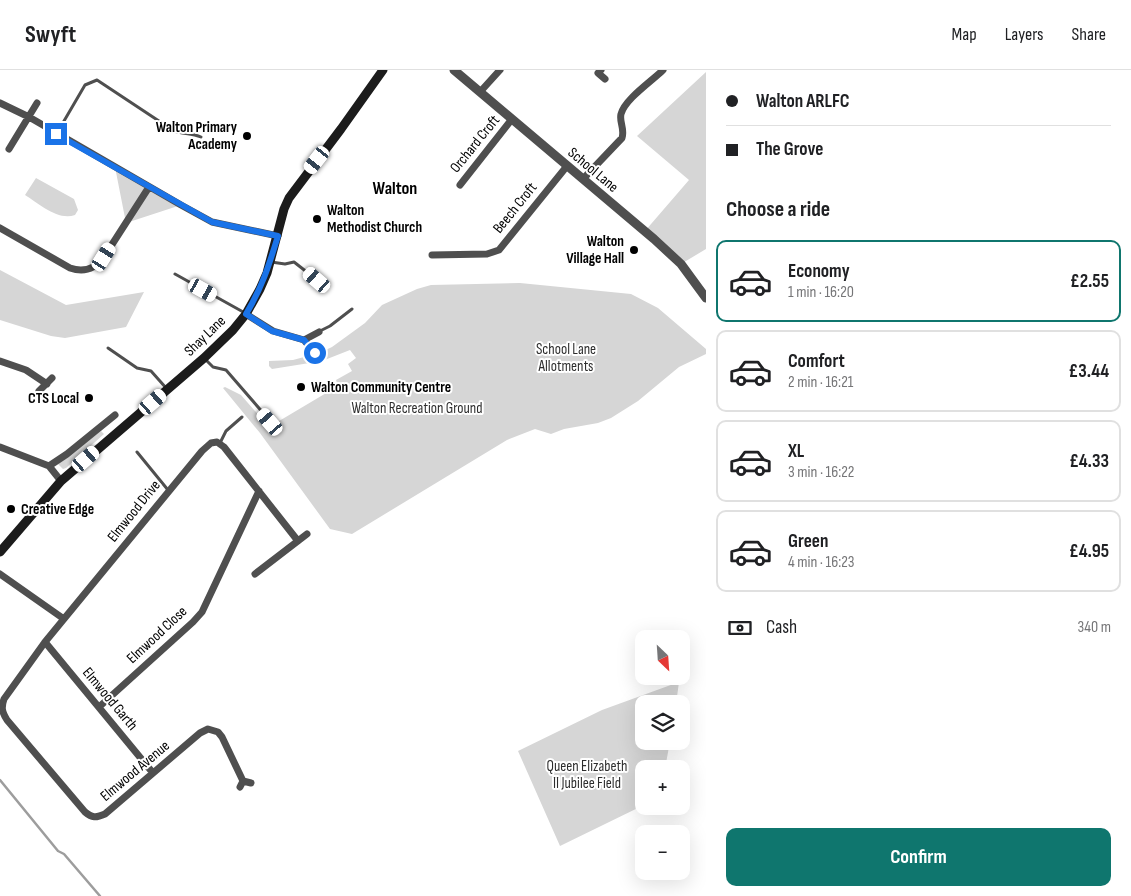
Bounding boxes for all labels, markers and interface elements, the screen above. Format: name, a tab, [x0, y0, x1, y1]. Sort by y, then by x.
text: Swyft	[25, 20, 76, 49]
text: Map	[952, 24, 977, 45]
text: Layers	[1005, 24, 1044, 45]
text: Share	[1072, 24, 1106, 45]
text: Walton ARLFC	[756, 90, 850, 113]
street label: Orchard Croft	[446, 111, 504, 177]
place label: Walton Primary Academy	[156, 118, 238, 154]
route end	[45, 123, 67, 145]
marker: Walton Primary Academy	[241, 130, 253, 142]
text: The Grove	[756, 138, 823, 161]
street label: School Lane	[564, 143, 622, 197]
car	[301, 144, 332, 176]
district label: Walton	[373, 178, 417, 199]
street label: Beech Croft	[489, 178, 541, 237]
text: Choose a ride	[726, 196, 830, 223]
place label: Walton Methodist Church	[327, 201, 422, 237]
marker: Walton Methodist Church	[311, 213, 323, 225]
place label: Walton Village Hall	[566, 232, 624, 268]
car	[89, 240, 118, 274]
marker: Walton Village Hall	[628, 244, 640, 256]
icon: car	[728, 259, 773, 304]
text: Economy	[788, 260, 850, 283]
car	[300, 264, 333, 296]
text: £2.55	[1070, 270, 1109, 293]
car	[186, 276, 219, 304]
text: 1 min · 16:20	[788, 283, 854, 302]
street label: Shay Lane	[180, 312, 230, 360]
park label: School Lane Allotments	[536, 340, 596, 376]
route start	[304, 342, 326, 364]
icon: car	[728, 349, 773, 394]
text: Comfort	[788, 350, 845, 373]
text: £3.44	[1069, 360, 1109, 383]
text: 2 min · 16:21	[788, 373, 853, 392]
place label: Walton Community Centre	[311, 378, 451, 397]
marker: Walton Community Centre	[295, 381, 307, 393]
car	[136, 386, 169, 418]
place label: CTS Local	[28, 389, 79, 408]
marker: CTS Local	[83, 392, 95, 404]
park label: Walton Recreation Ground	[351, 399, 483, 418]
car	[254, 406, 285, 438]
icon: car	[728, 439, 773, 484]
text: XL	[788, 440, 804, 463]
car	[69, 443, 102, 475]
text: £4.33	[1069, 450, 1109, 473]
text: 3 min · 16:22	[788, 463, 854, 482]
street label: Elmwood Drive	[103, 476, 165, 546]
place label: Creative Edge	[21, 500, 94, 519]
marker: Creative Edge	[5, 503, 17, 515]
icon: car	[728, 529, 773, 574]
text: Green	[788, 530, 828, 553]
text: £4.95	[1069, 540, 1109, 563]
text: 4 min · 16:23	[788, 553, 855, 572]
street label: Elmwood Close	[123, 602, 191, 668]
icon: cash	[726, 614, 754, 642]
text: Cash	[766, 616, 797, 639]
text: 340 m	[1078, 618, 1111, 637]
north arrow	[635, 630, 690, 685]
map controls	[635, 630, 690, 880]
street label: Elmwood Garth	[78, 664, 142, 734]
button: layers	[635, 695, 690, 750]
street label: Elmwood Avenue	[96, 736, 174, 806]
park label: Queen Elizabeth II Jubilee Field	[547, 757, 627, 793]
button: +	[635, 760, 690, 815]
button: −	[635, 825, 690, 880]
button: Confirm	[726, 828, 1111, 886]

